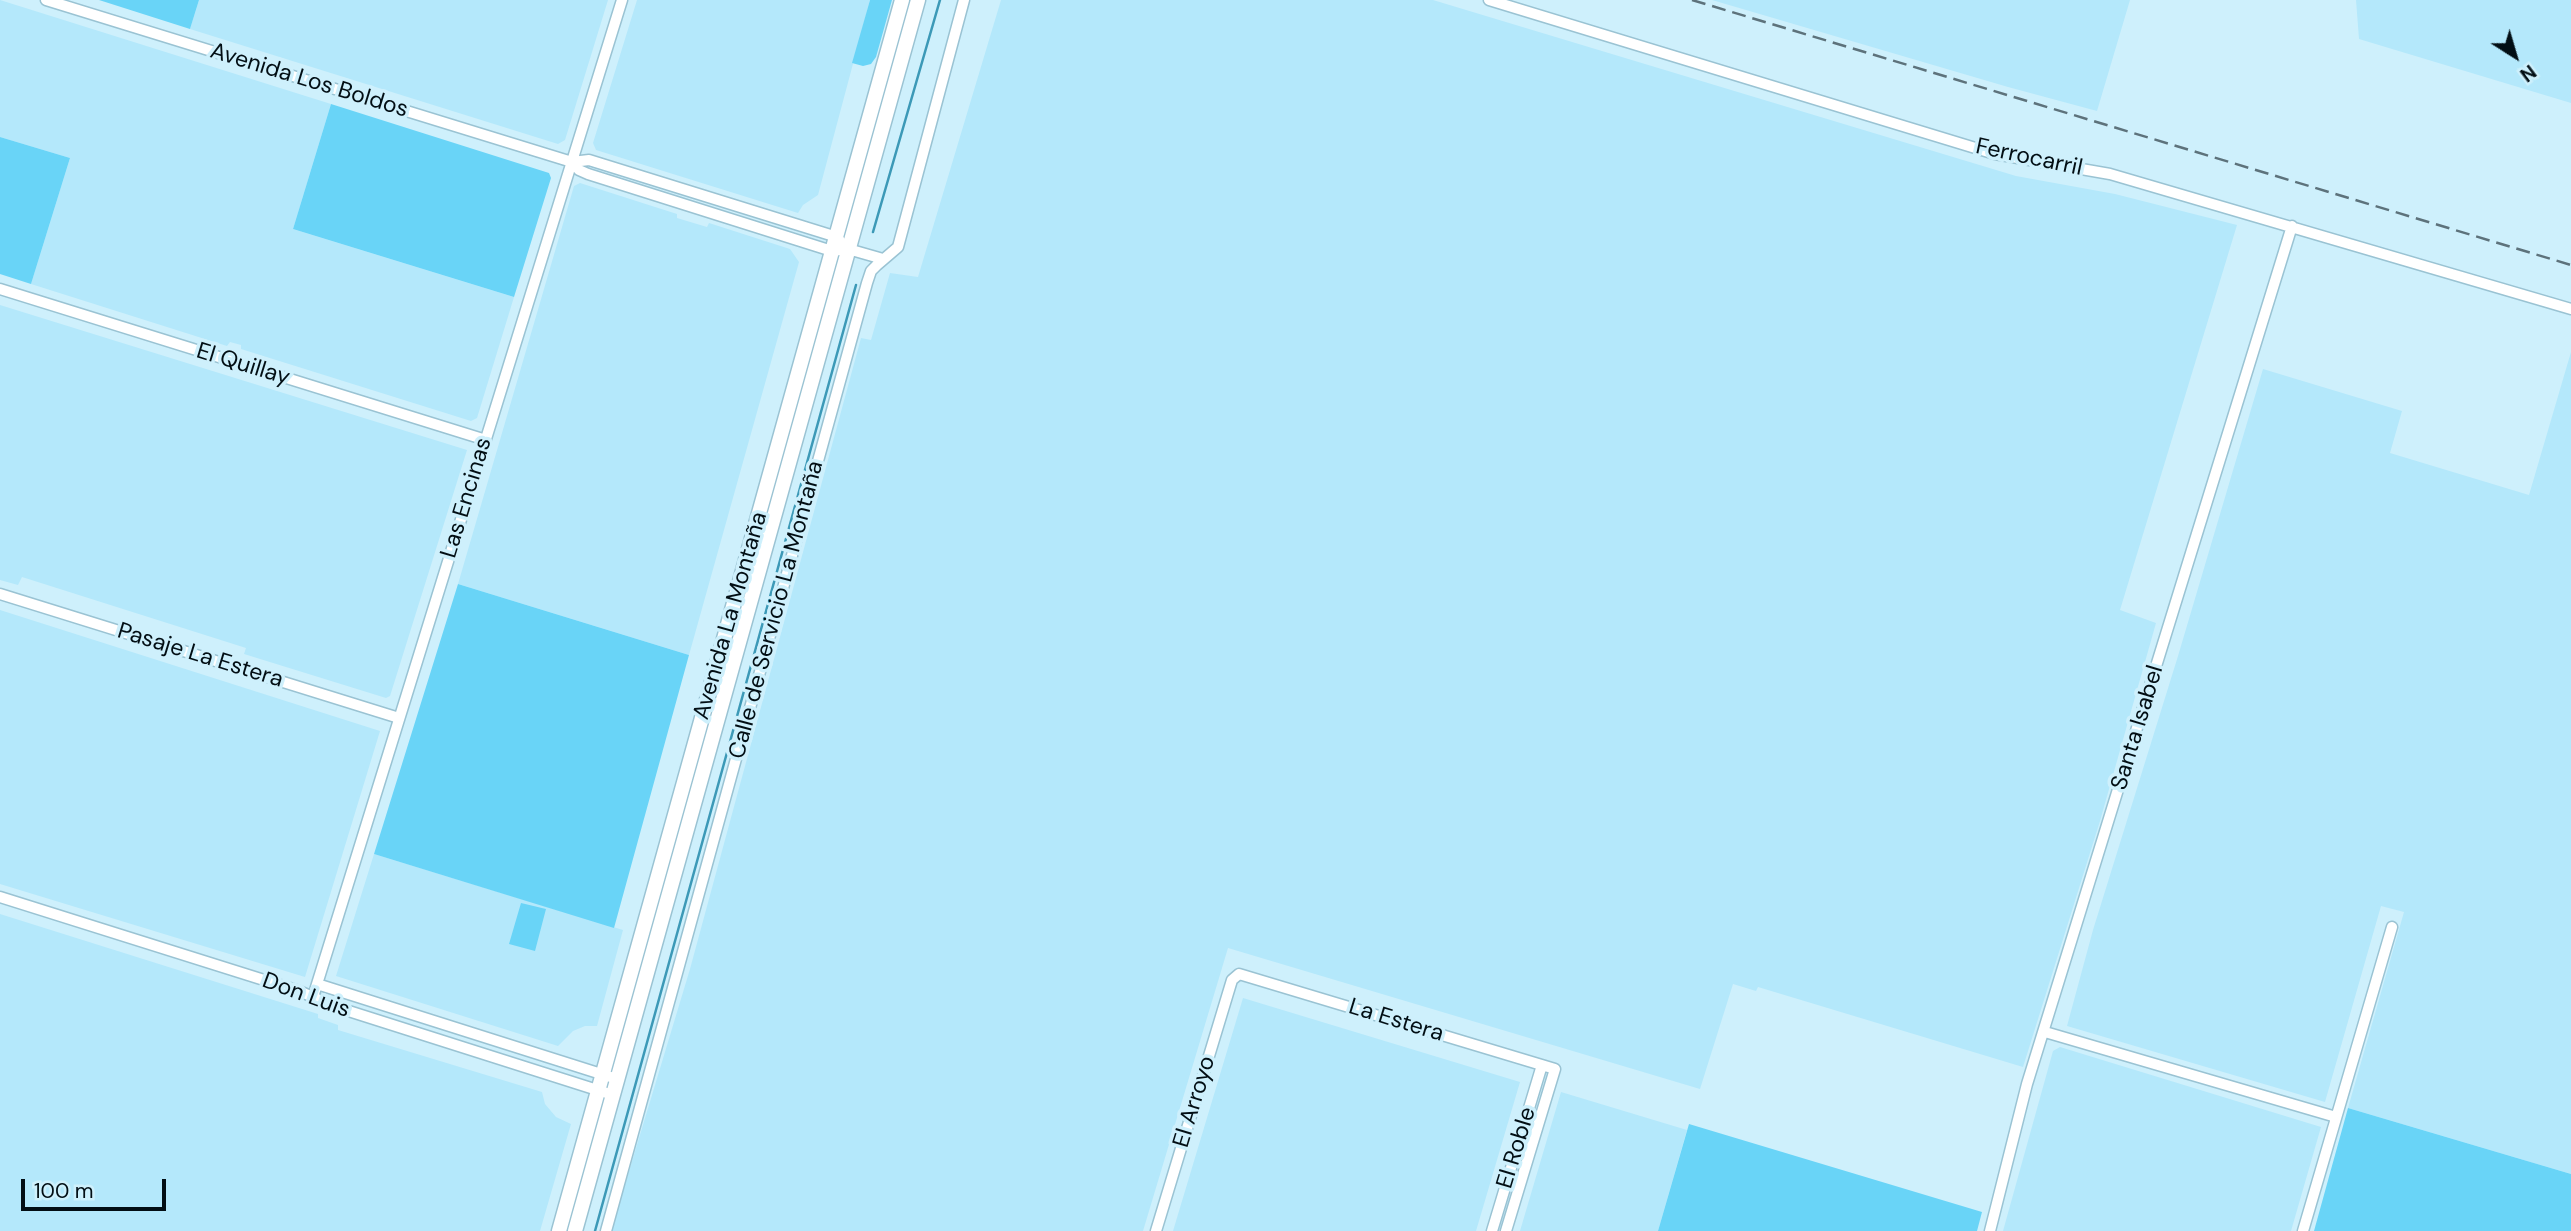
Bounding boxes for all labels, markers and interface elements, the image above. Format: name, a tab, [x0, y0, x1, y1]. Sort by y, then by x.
north arrow	[2480, 21, 2550, 91]
street label: Avenida Los Boldos	[207, 38, 411, 124]
text: N	[2515, 59, 2541, 87]
street label: Ferrocarril	[1973, 133, 2085, 183]
street label: El Quillay	[193, 338, 293, 392]
street label: Las Encinas	[436, 434, 498, 562]
street label: Calle de Servicio La Montaña	[724, 458, 830, 762]
street label: Avenida La Montaña	[688, 509, 774, 723]
street label: Pasaje La Estera	[114, 618, 286, 694]
street label: Santa Isabel	[2106, 662, 2170, 794]
street label: Don Luis	[258, 967, 354, 1025]
street label: La Estera	[1345, 994, 1447, 1048]
street label: El Arroyo	[1168, 1053, 1222, 1151]
street label: El Roble	[1492, 1104, 1542, 1192]
scale bar	[24, 1164, 170, 1208]
text: 100 m	[34, 1177, 94, 1205]

